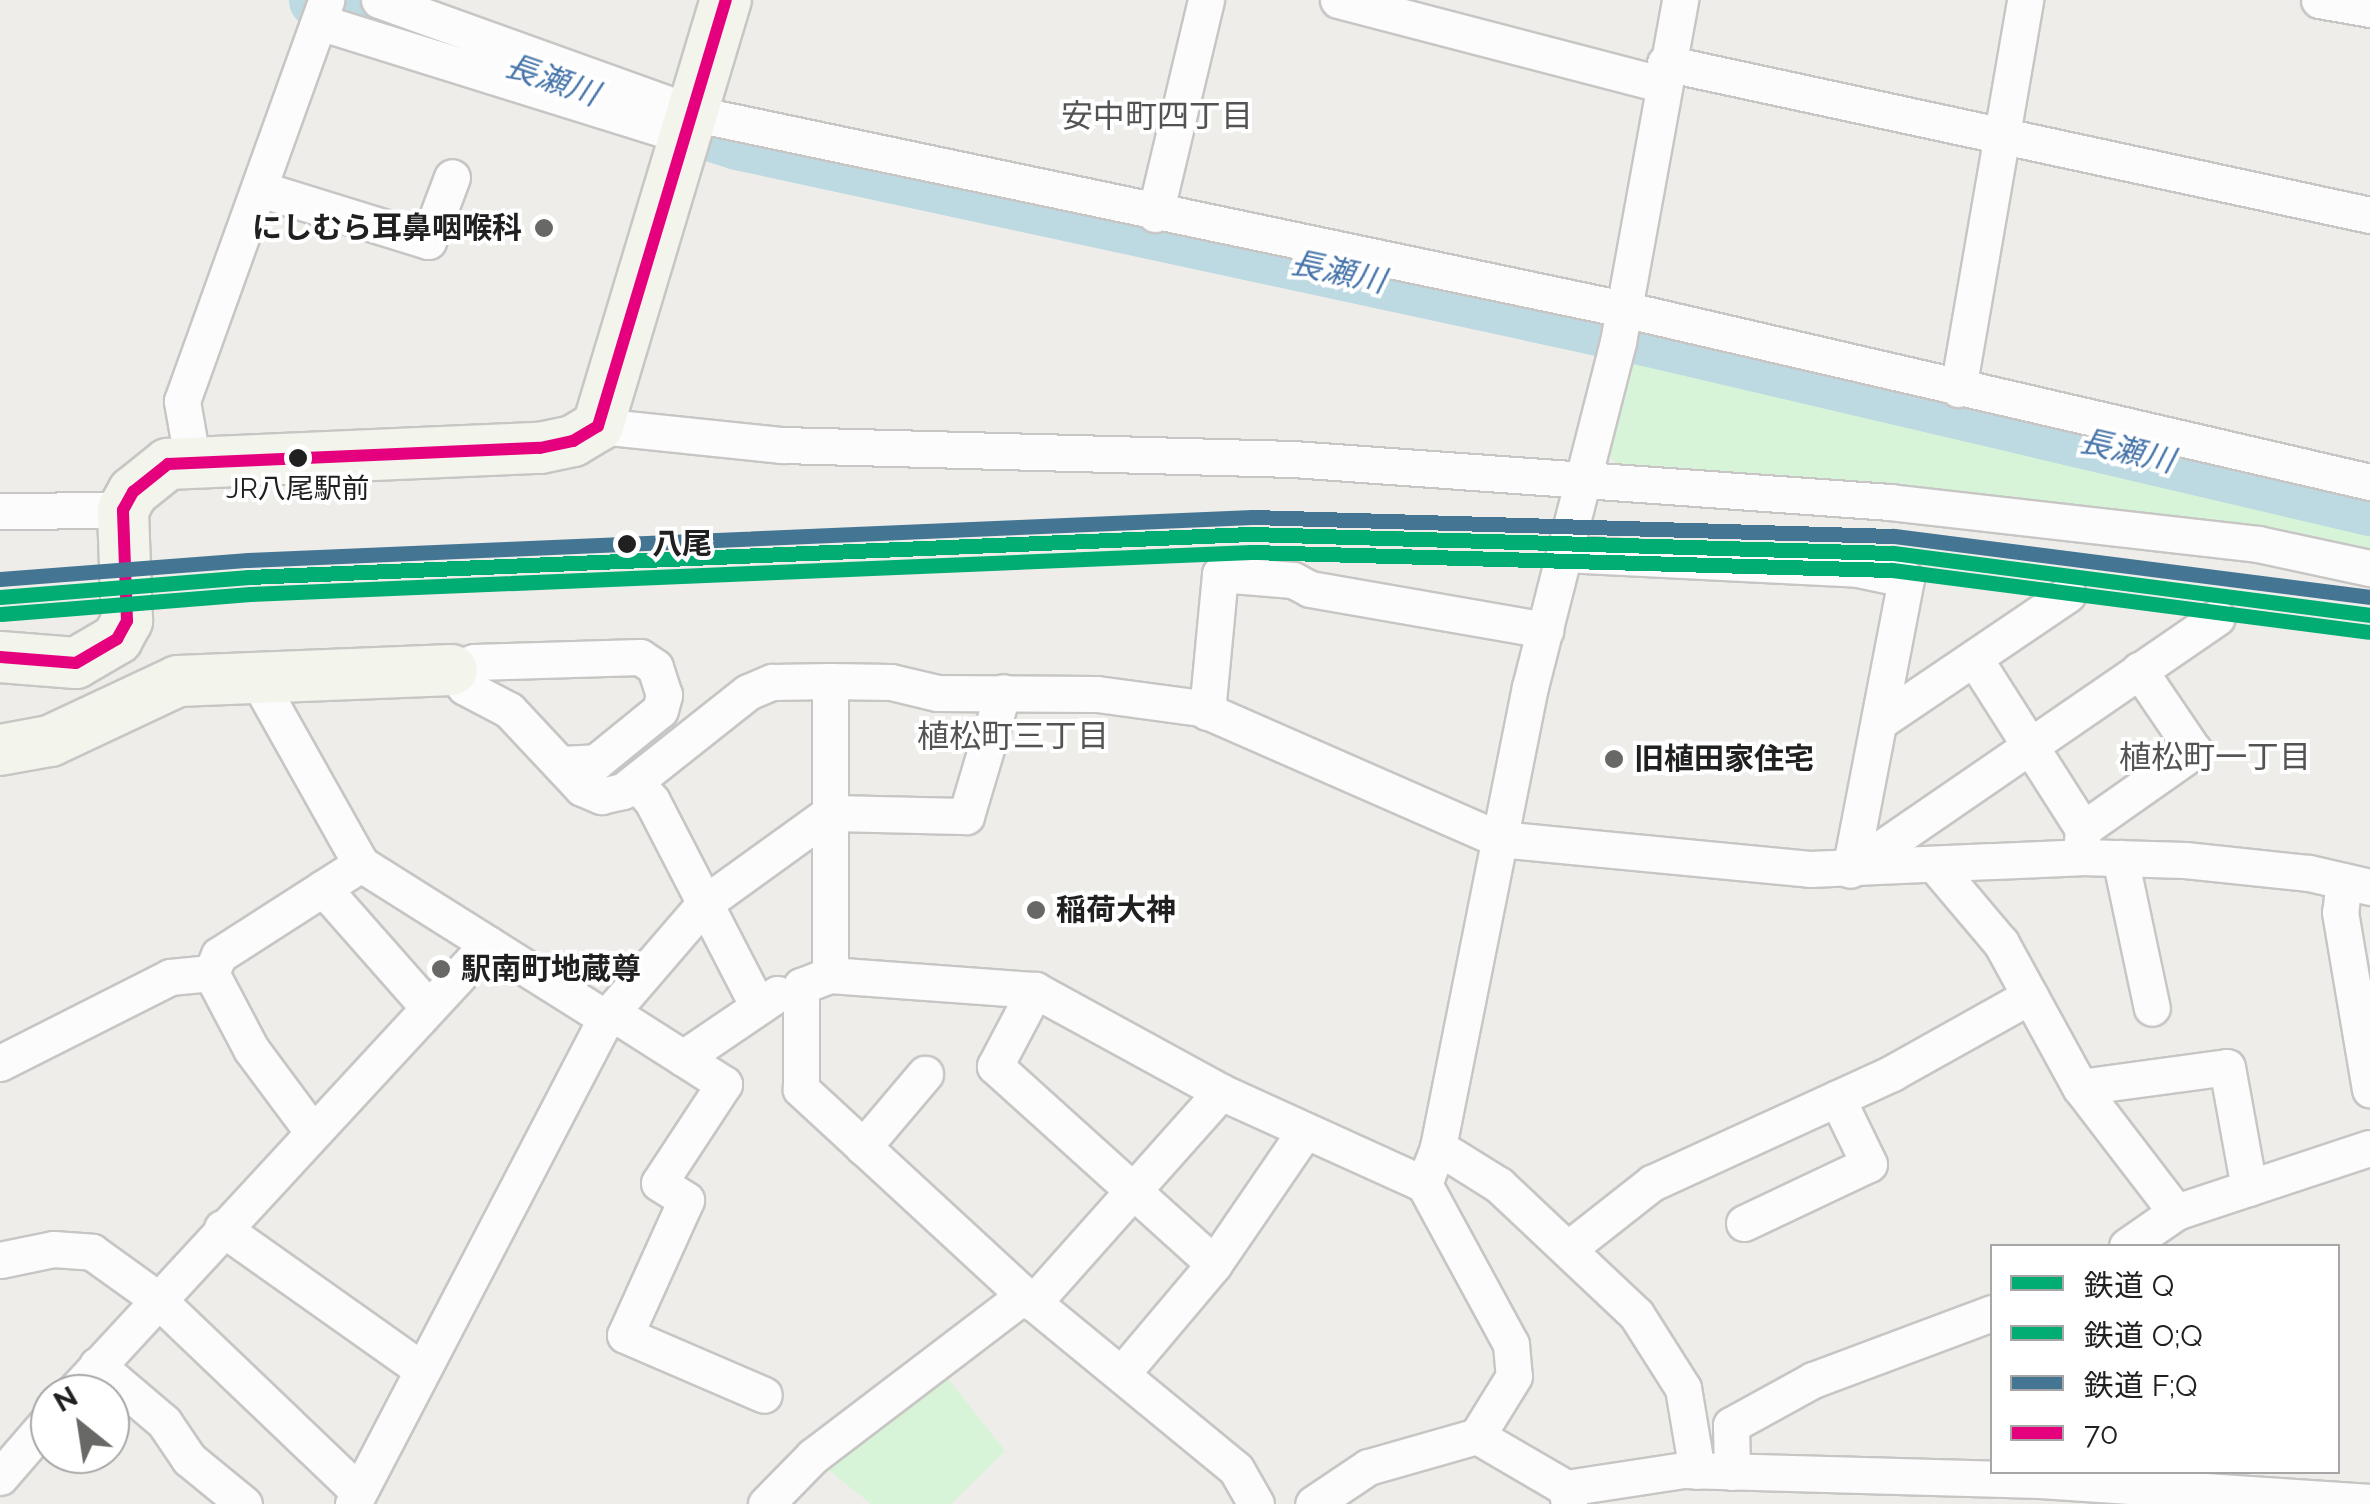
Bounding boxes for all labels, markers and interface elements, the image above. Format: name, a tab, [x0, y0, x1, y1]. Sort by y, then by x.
water label: 長瀬川	[500, 46, 604, 114]
district label: 安中町四丁目	[1061, 97, 1253, 135]
place label: にしむら耳鼻咽喉科	[252, 210, 522, 246]
marker: にしむら耳鼻咽喉科	[531, 215, 557, 241]
water label: 長瀬川	[1287, 243, 1389, 301]
water label: 長瀬川	[2076, 421, 2178, 481]
marker: JR八尾駅前	[288, 448, 308, 468]
place label: JR八尾駅前	[226, 472, 370, 506]
place label: 八尾	[652, 526, 712, 562]
marker: 八尾	[611, 528, 643, 560]
district label: 植松町三丁目	[917, 717, 1109, 755]
district label: 植松町一丁目	[2119, 738, 2311, 776]
place label: 旧植田家住宅	[1634, 741, 1814, 777]
marker: 旧植田家住宅	[1603, 748, 1625, 770]
place label: 稲荷大神	[1056, 892, 1176, 928]
marker: 稲荷大神	[1025, 899, 1047, 921]
place label: 駅南町地蔵尊	[461, 951, 641, 987]
marker: 駅南町地蔵尊	[430, 958, 452, 980]
legend	[1990, 1244, 2340, 1474]
text: 鉄道 Q	[2084, 1268, 2174, 1303]
text: 鉄道 O;Q	[2084, 1318, 2203, 1353]
text: 鉄道 F;Q	[2084, 1368, 2198, 1403]
north arrow	[30, 1374, 130, 1474]
text: N	[48, 1380, 83, 1419]
text: 70	[2084, 1416, 2118, 1451]

